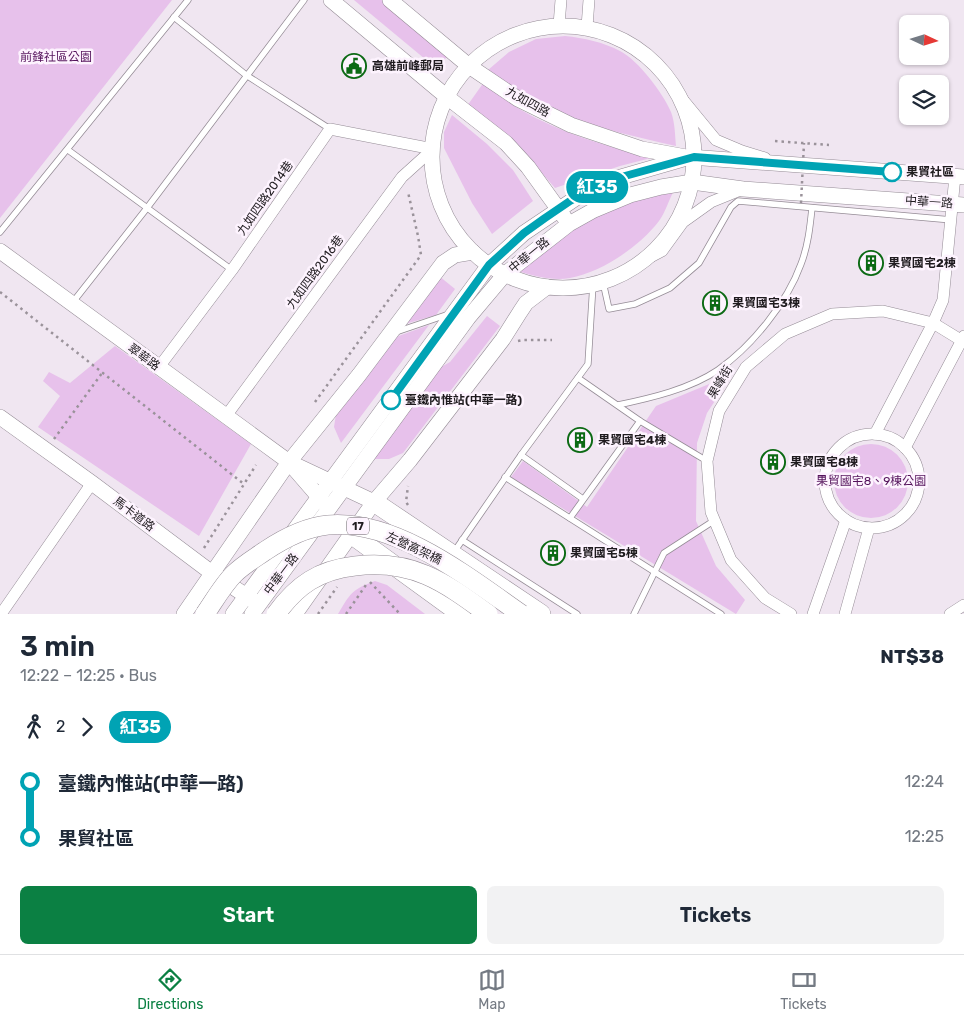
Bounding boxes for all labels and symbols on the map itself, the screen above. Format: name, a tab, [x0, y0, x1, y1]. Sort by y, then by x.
north arrow	[899, 15, 949, 65]
park label: 前鋒社區公園	[20, 50, 92, 64]
public building icon: 高雄前峰郵局	[341, 53, 367, 79]
place label: 高雄前峰郵局	[372, 59, 444, 73]
street label: 九如四路	[504, 84, 552, 120]
street label: 九如四路2014巷	[234, 158, 296, 238]
marker: 果貿社區	[882, 162, 902, 182]
place label: 果貿社區	[906, 165, 954, 179]
line badge: 紅35	[568, 171, 626, 203]
street label: 中華一路	[905, 193, 953, 211]
street label: 九如四路2016巷	[284, 233, 346, 311]
street label: 中華一路	[506, 234, 552, 276]
building icon: 果貿國宅2棟	[858, 250, 884, 276]
place label: 果貿國宅2棟	[888, 256, 956, 270]
building icon: 果貿國宅3棟	[702, 290, 728, 316]
place label: 果貿國宅3棟	[732, 296, 800, 310]
street label: 翠華路	[125, 341, 163, 373]
street label: 果峰街	[705, 363, 735, 401]
marker: 臺鐵內惟站(中華一路)	[381, 390, 401, 410]
place label: 臺鐵內惟站(中華一路)	[405, 393, 523, 407]
building icon: 果貿國宅4棟	[567, 427, 593, 453]
place label: 果貿國宅4棟	[598, 433, 666, 447]
building icon: 果貿國宅8棟	[760, 449, 786, 475]
place label: 果貿國宅8棟	[790, 455, 858, 469]
park label: 果貿國宅8、9棟公園	[816, 474, 926, 488]
street label: 馬卡道路	[111, 494, 157, 534]
road number: 17	[347, 518, 369, 534]
street label: 左營高架橋	[384, 529, 444, 567]
building icon: 果貿國宅5棟	[540, 540, 566, 566]
place label: 果貿國宅5棟	[570, 546, 638, 560]
street label: 中華一路	[261, 551, 301, 597]

